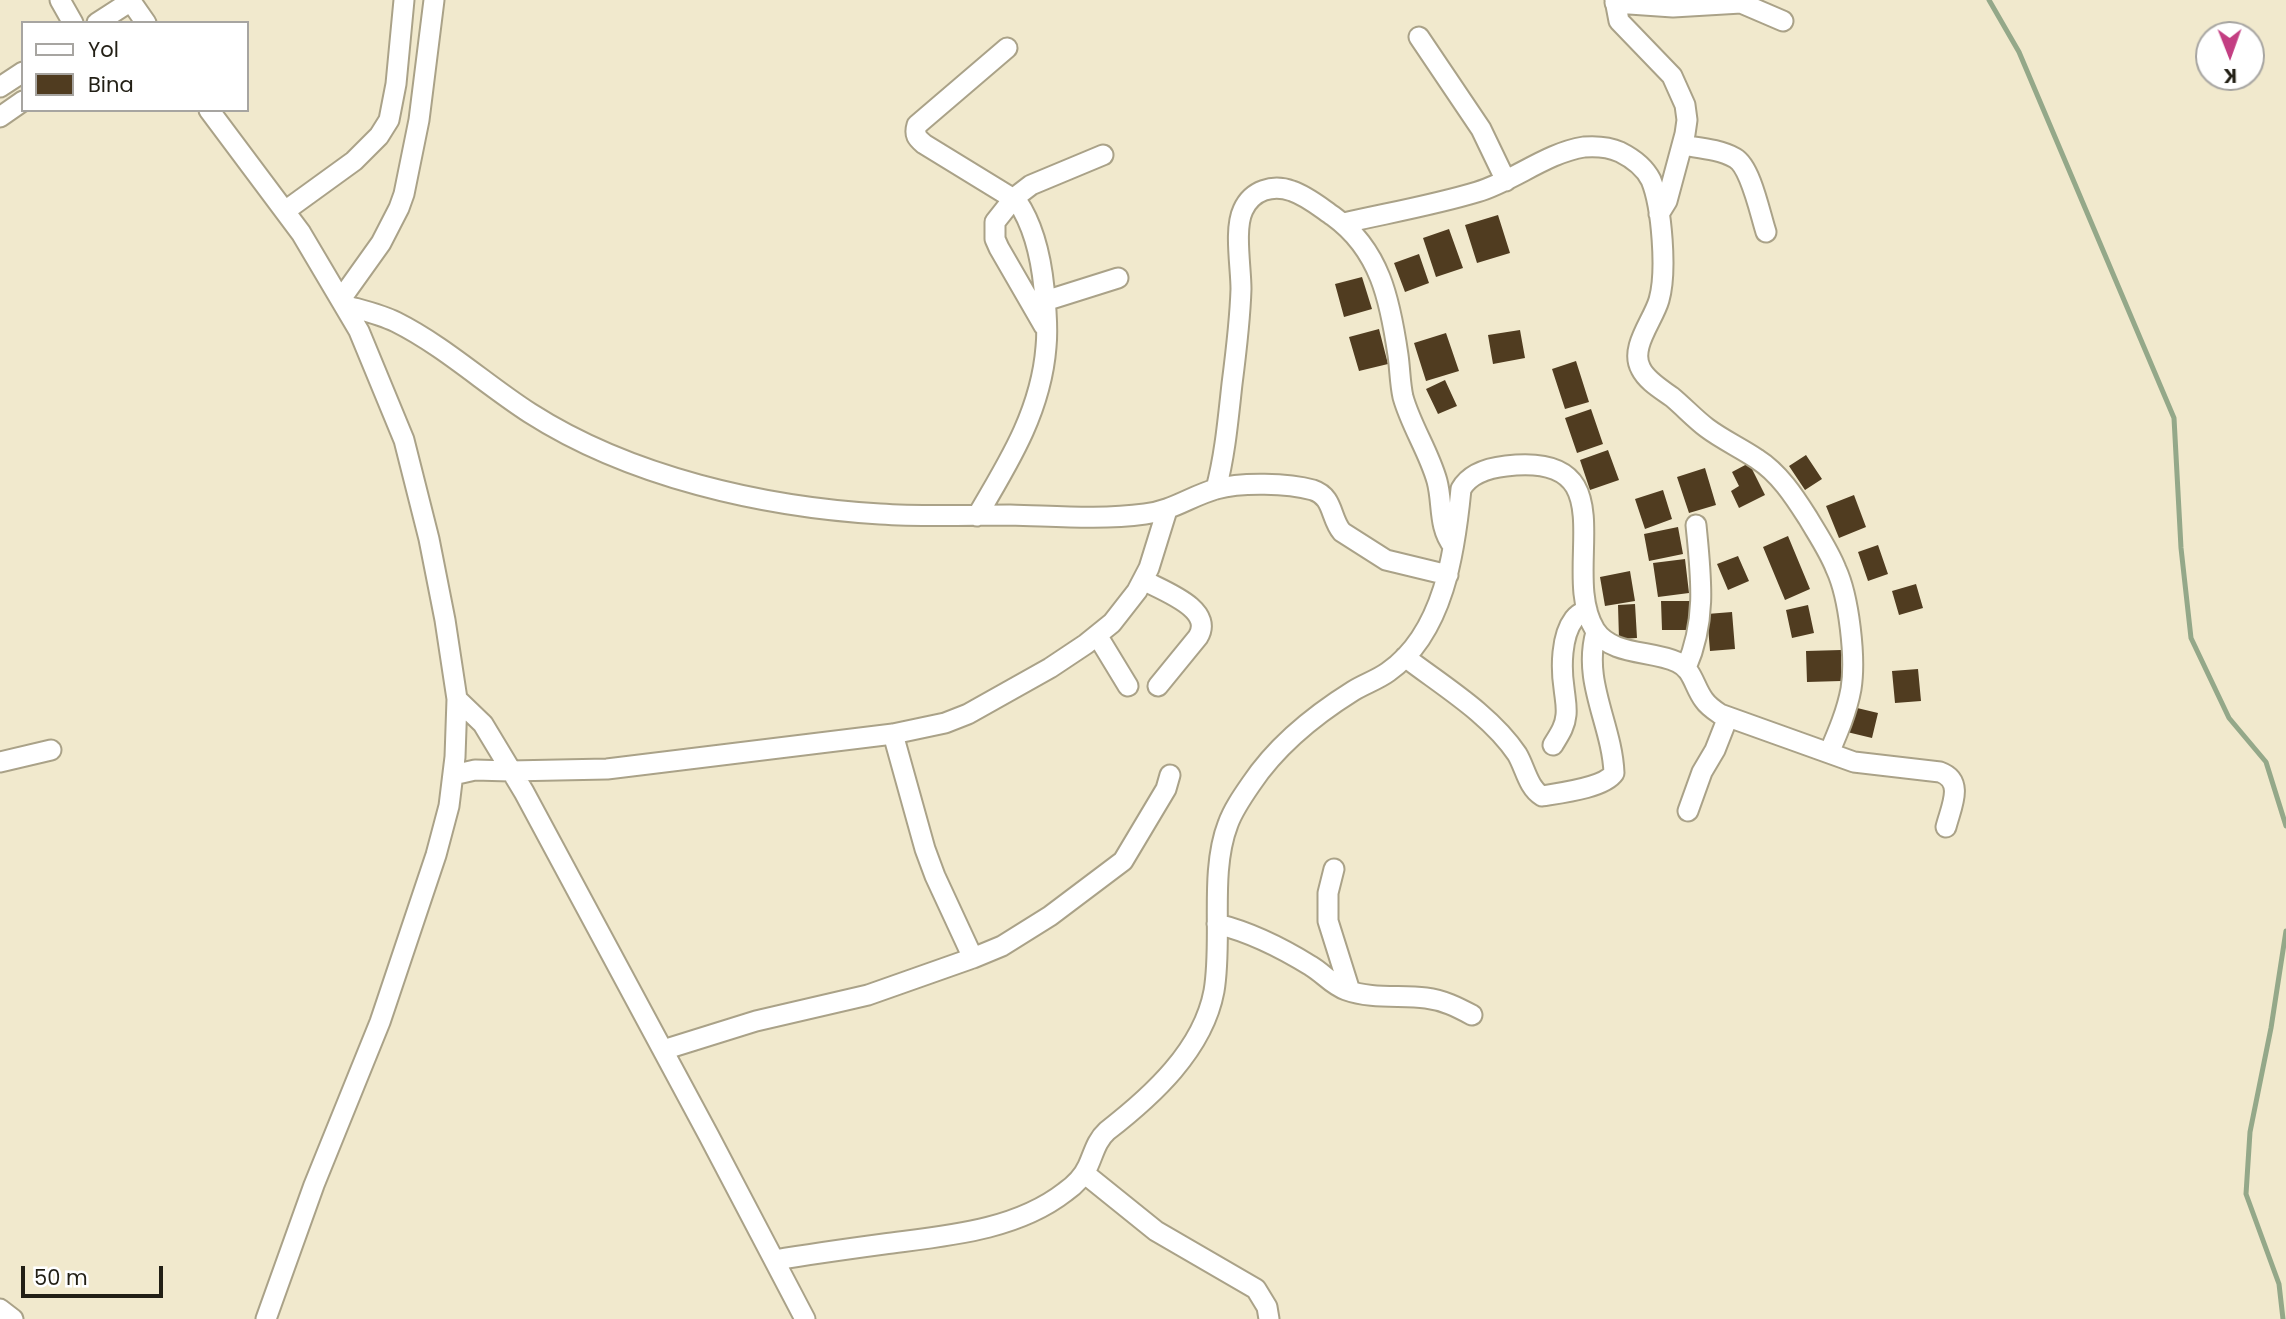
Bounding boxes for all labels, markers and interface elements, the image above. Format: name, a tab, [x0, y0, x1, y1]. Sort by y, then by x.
legend	[21, 21, 248, 112]
north arrow	[2195, 21, 2265, 91]
text: Yol	[88, 35, 119, 64]
text: K	[2223, 62, 2237, 89]
text: Bina	[88, 70, 134, 99]
scale bar	[24, 1252, 166, 1296]
text: 50 m	[34, 1263, 88, 1292]

